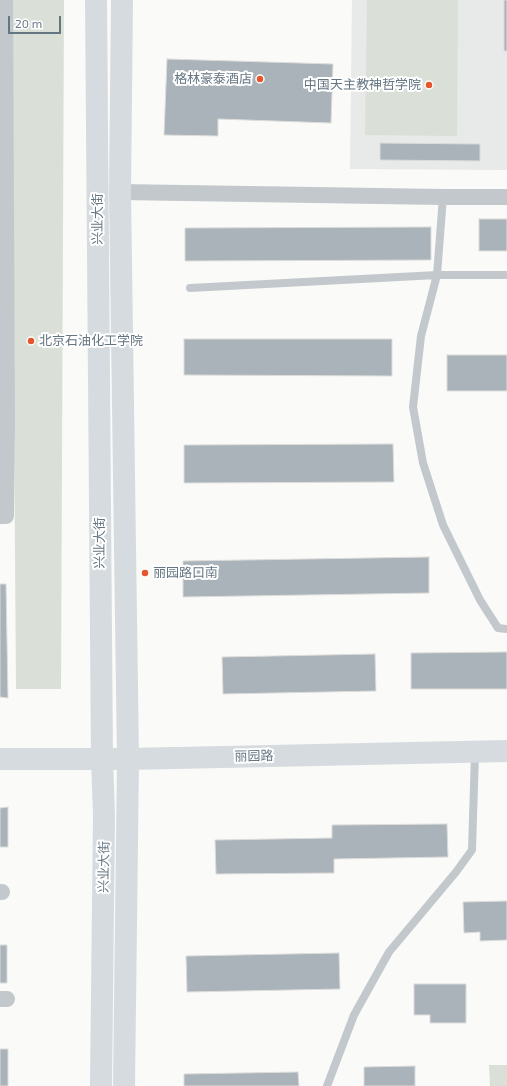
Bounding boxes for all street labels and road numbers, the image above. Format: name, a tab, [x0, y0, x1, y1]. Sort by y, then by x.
street label: 兴业大街	[90, 193, 106, 245]
street label: 兴业大街	[92, 517, 108, 569]
street label: 丽园路	[234, 748, 274, 764]
street label: 兴业大街	[96, 841, 112, 893]

